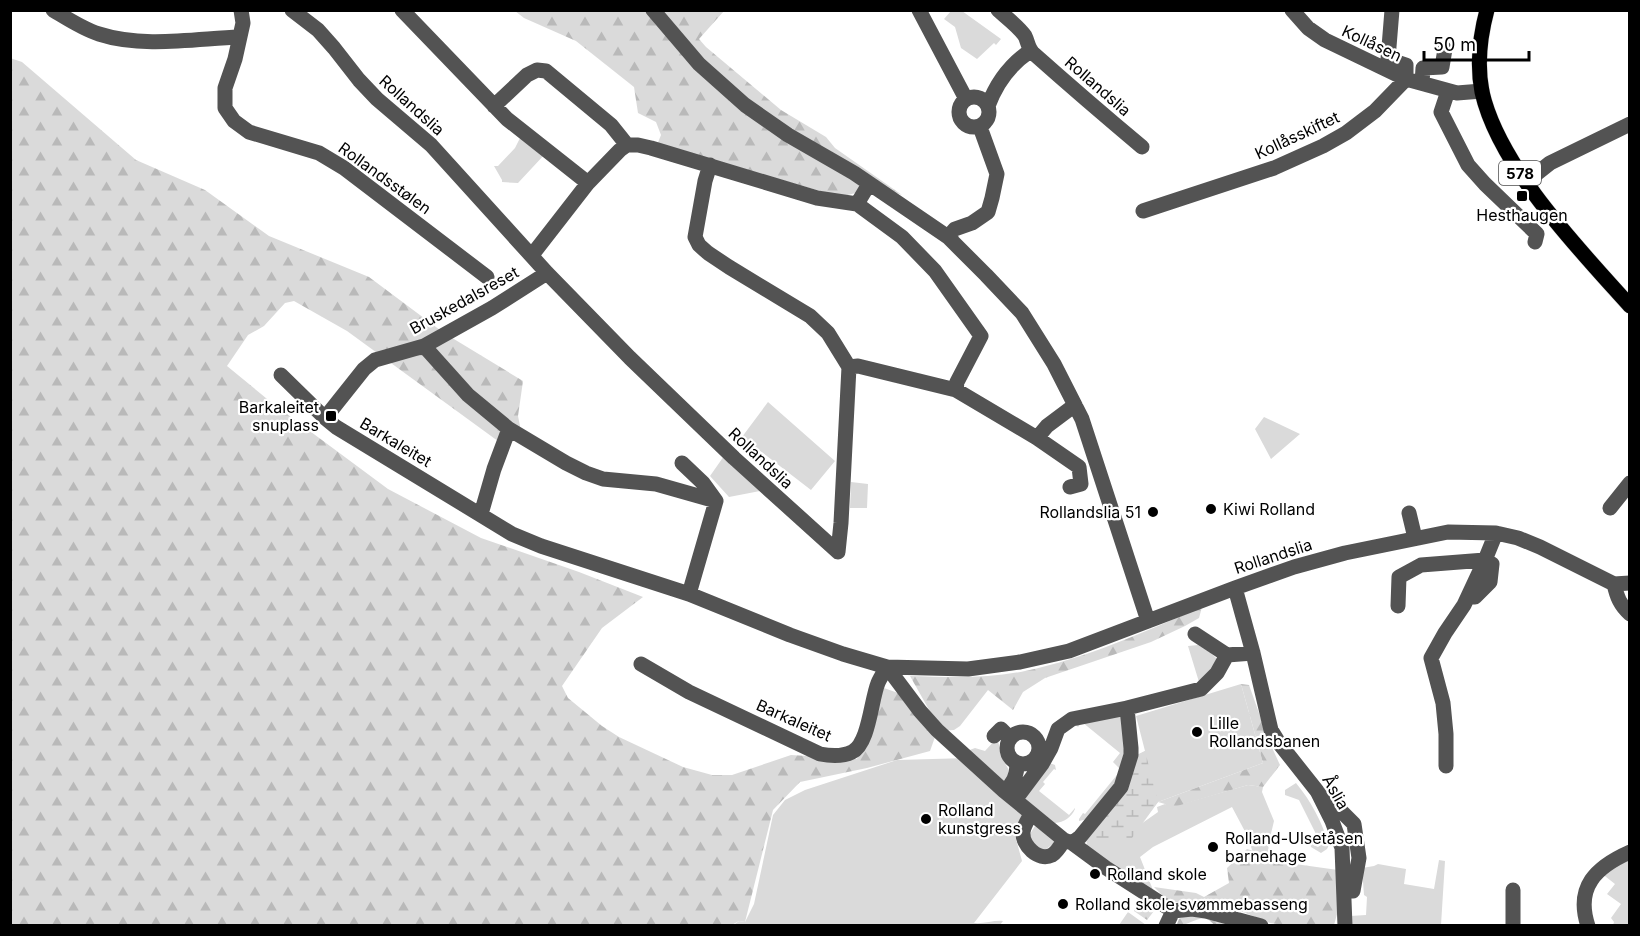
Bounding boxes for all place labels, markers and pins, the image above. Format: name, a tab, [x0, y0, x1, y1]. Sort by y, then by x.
marker: Hesthaugen	[1515, 189, 1529, 203]
place label: Hesthaugen	[1476, 205, 1568, 225]
place label: Barkaleitet snuplass	[239, 397, 319, 435]
marker: Barkaleitet snuplass	[324, 409, 338, 423]
place label: Kiwi Rolland	[1223, 499, 1315, 519]
place label: Rollandslia 51	[1039, 502, 1141, 522]
marker: Kiwi Rolland	[1204, 502, 1218, 516]
marker: Rollandslia 51	[1146, 505, 1160, 519]
place label: Lille Rollandsbanen	[1209, 713, 1320, 751]
marker: Lille Rollandsbanen	[1190, 725, 1204, 739]
place label: Rolland kunstgress	[938, 800, 1021, 838]
marker: Rolland kunstgress	[919, 812, 933, 826]
place label: Rolland-Ulsetåsen barnehage	[1225, 828, 1363, 866]
marker: Rolland-Ulsetåsen barnehage	[1206, 840, 1220, 854]
place label: Rolland skole	[1107, 864, 1207, 884]
marker: Rolland skole	[1088, 867, 1102, 881]
place label: Rolland skole svømmebasseng	[1075, 894, 1308, 914]
marker: Rolland skole svømmebasseng	[1056, 897, 1070, 911]

